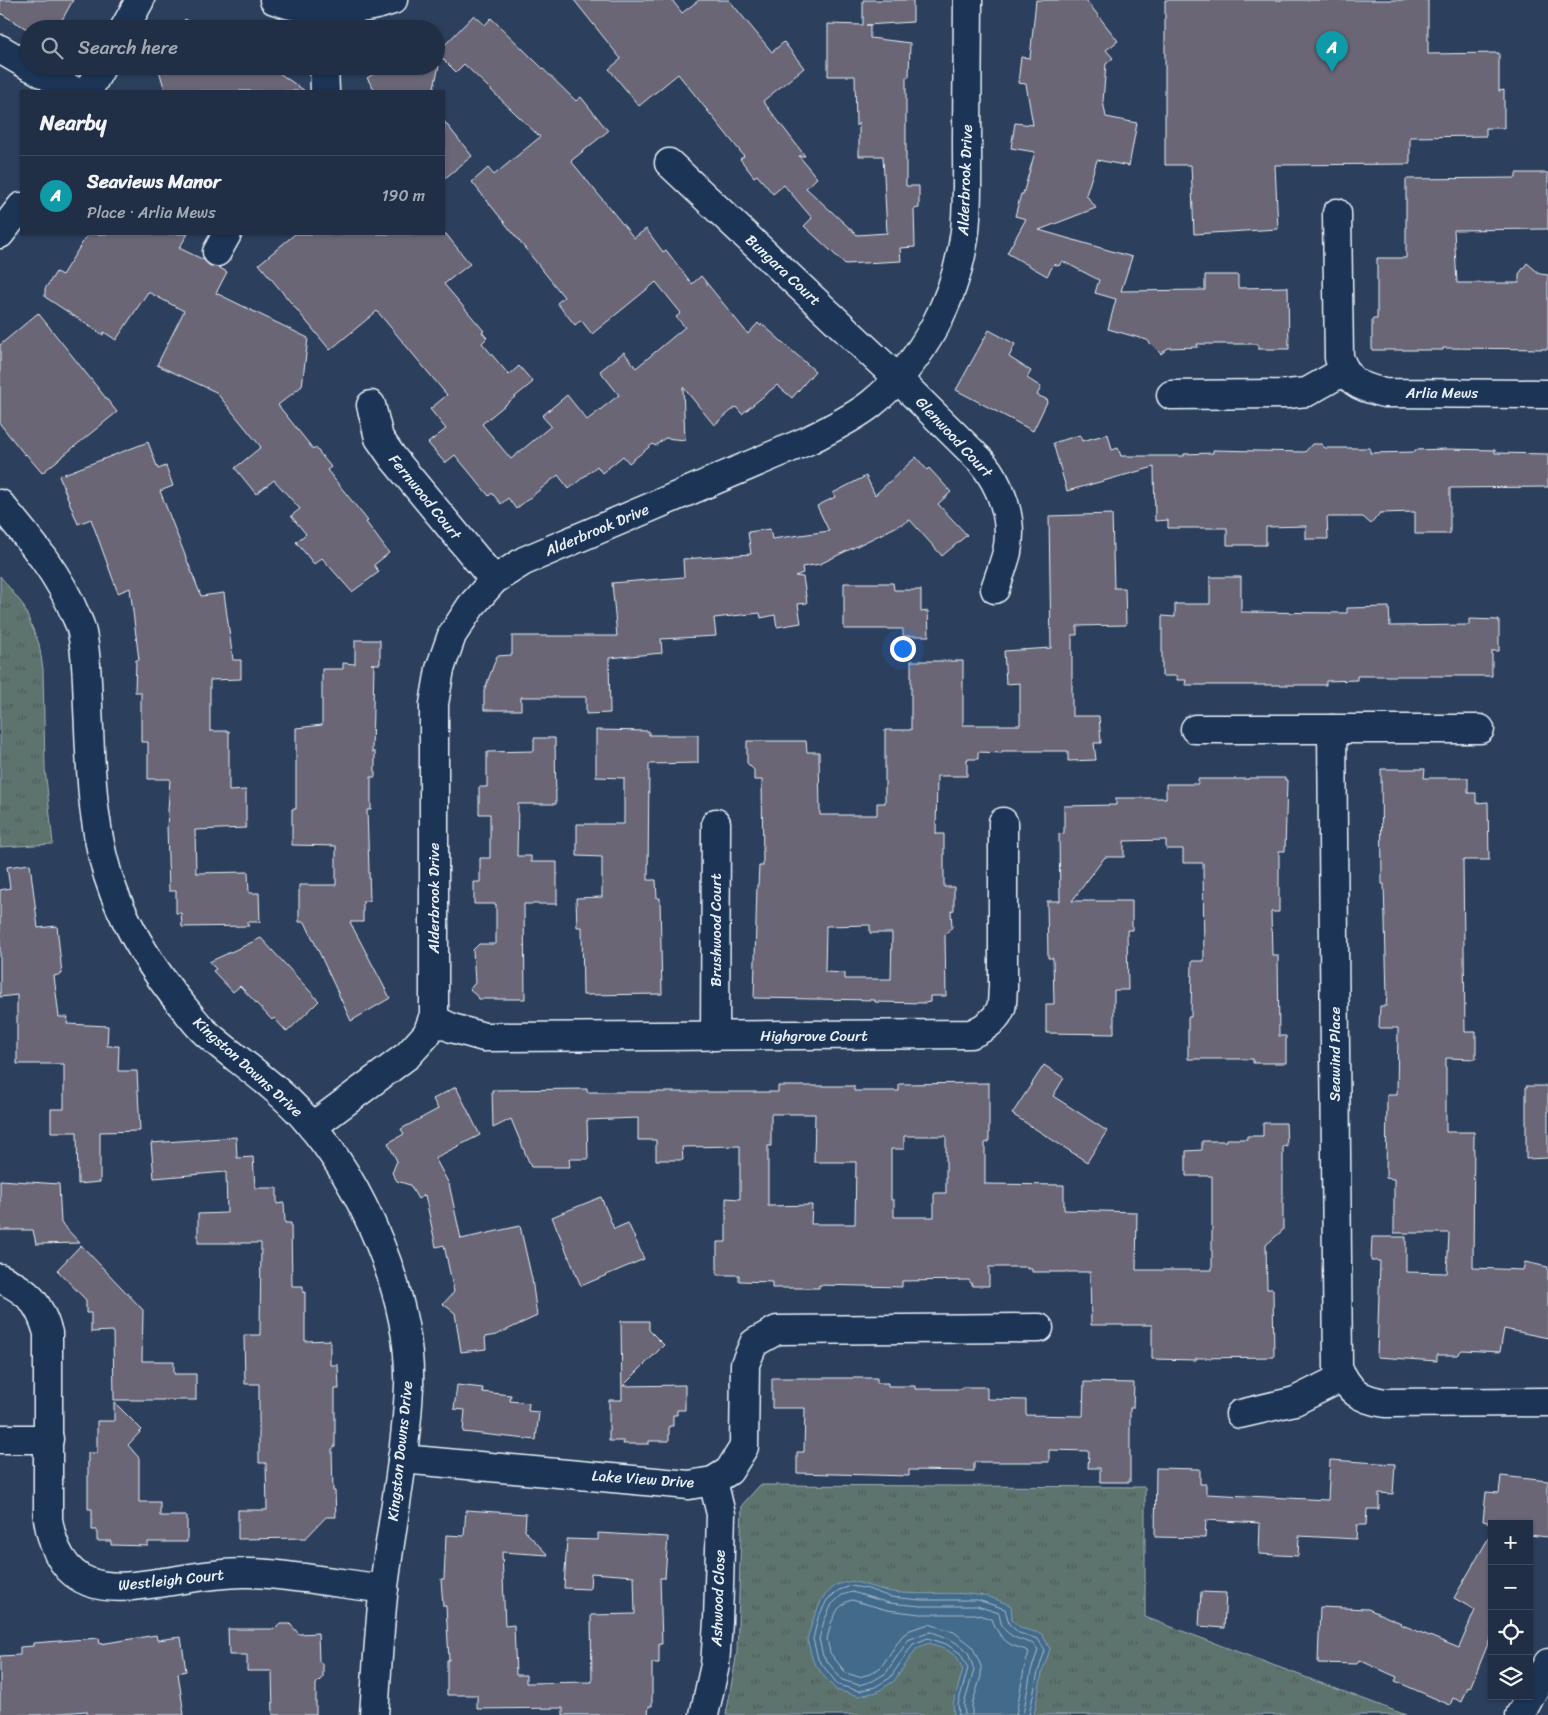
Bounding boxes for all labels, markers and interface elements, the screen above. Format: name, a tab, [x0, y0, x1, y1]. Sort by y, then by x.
search box	[20, 20, 445, 75]
text: Search here	[78, 31, 178, 64]
pin: A	[1316, 31, 1348, 72]
icon: search	[38, 34, 66, 62]
text: Nearby	[40, 104, 106, 142]
street label: Alderbrook Drive	[950, 124, 980, 237]
text: Seaviews Manor	[87, 165, 220, 198]
text: A	[51, 181, 61, 210]
text: 190 m	[382, 181, 425, 210]
text: Place · Arlia Mews	[87, 198, 216, 227]
street label: Bungara Court	[739, 228, 827, 313]
street label: Arlia Mews	[1405, 380, 1478, 406]
street label: Glenwood Court	[909, 390, 1000, 485]
street label: Fernwood Court	[382, 448, 469, 547]
street label: Alderbrook Drive	[540, 496, 653, 564]
your location	[890, 636, 916, 662]
street label: Alderbrook Drive	[421, 842, 447, 955]
street label: Brushwood Court	[703, 873, 729, 987]
street label: Seawind Place	[1322, 1006, 1348, 1102]
street label: Kingston Downs Drive	[187, 1010, 309, 1124]
street label: Highgrove Court	[760, 1023, 868, 1049]
street label: Kingston Downs Drive	[380, 1379, 420, 1522]
street label: Lake View Drive	[591, 1462, 695, 1496]
map controls	[1488, 1520, 1533, 1700]
button: +	[1488, 1520, 1533, 1565]
street label: Ashwood Close	[703, 1549, 733, 1648]
street label: Westleigh Court	[117, 1561, 225, 1598]
button: −	[1488, 1565, 1533, 1610]
button: locate	[1488, 1610, 1533, 1655]
button: layers	[1488, 1655, 1533, 1700]

